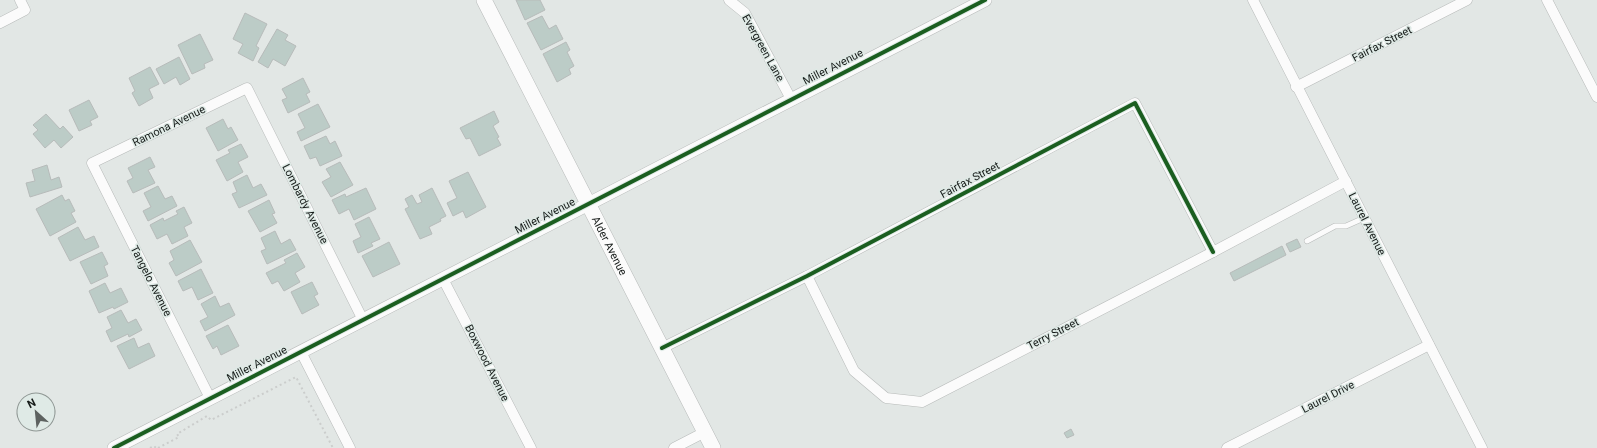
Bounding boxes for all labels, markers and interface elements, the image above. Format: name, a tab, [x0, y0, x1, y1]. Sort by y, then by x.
street label: Evergreen Lane	[739, 12, 787, 84]
street label: Fairfax Street	[1350, 23, 1414, 65]
street label: Miller Avenue	[801, 46, 865, 88]
street label: Ramona Avenue	[130, 103, 208, 149]
street label: Fairfax Street	[938, 159, 1002, 201]
street label: Lombardy Avenue	[279, 162, 331, 246]
street label: Laurel Avenue	[1346, 190, 1388, 258]
street label: Miller Avenue	[513, 195, 577, 237]
street label: Alder Avenue	[589, 214, 630, 278]
street label: Tangelo Avenue	[128, 243, 174, 319]
street label: Terry Street	[1025, 315, 1081, 353]
street label: Boxwood Avenue	[462, 323, 512, 404]
street label: Miller Avenue	[225, 343, 289, 385]
street label: Laurel Drive	[1299, 378, 1357, 416]
north arrow	[16, 392, 56, 432]
text: N	[25, 396, 38, 411]

